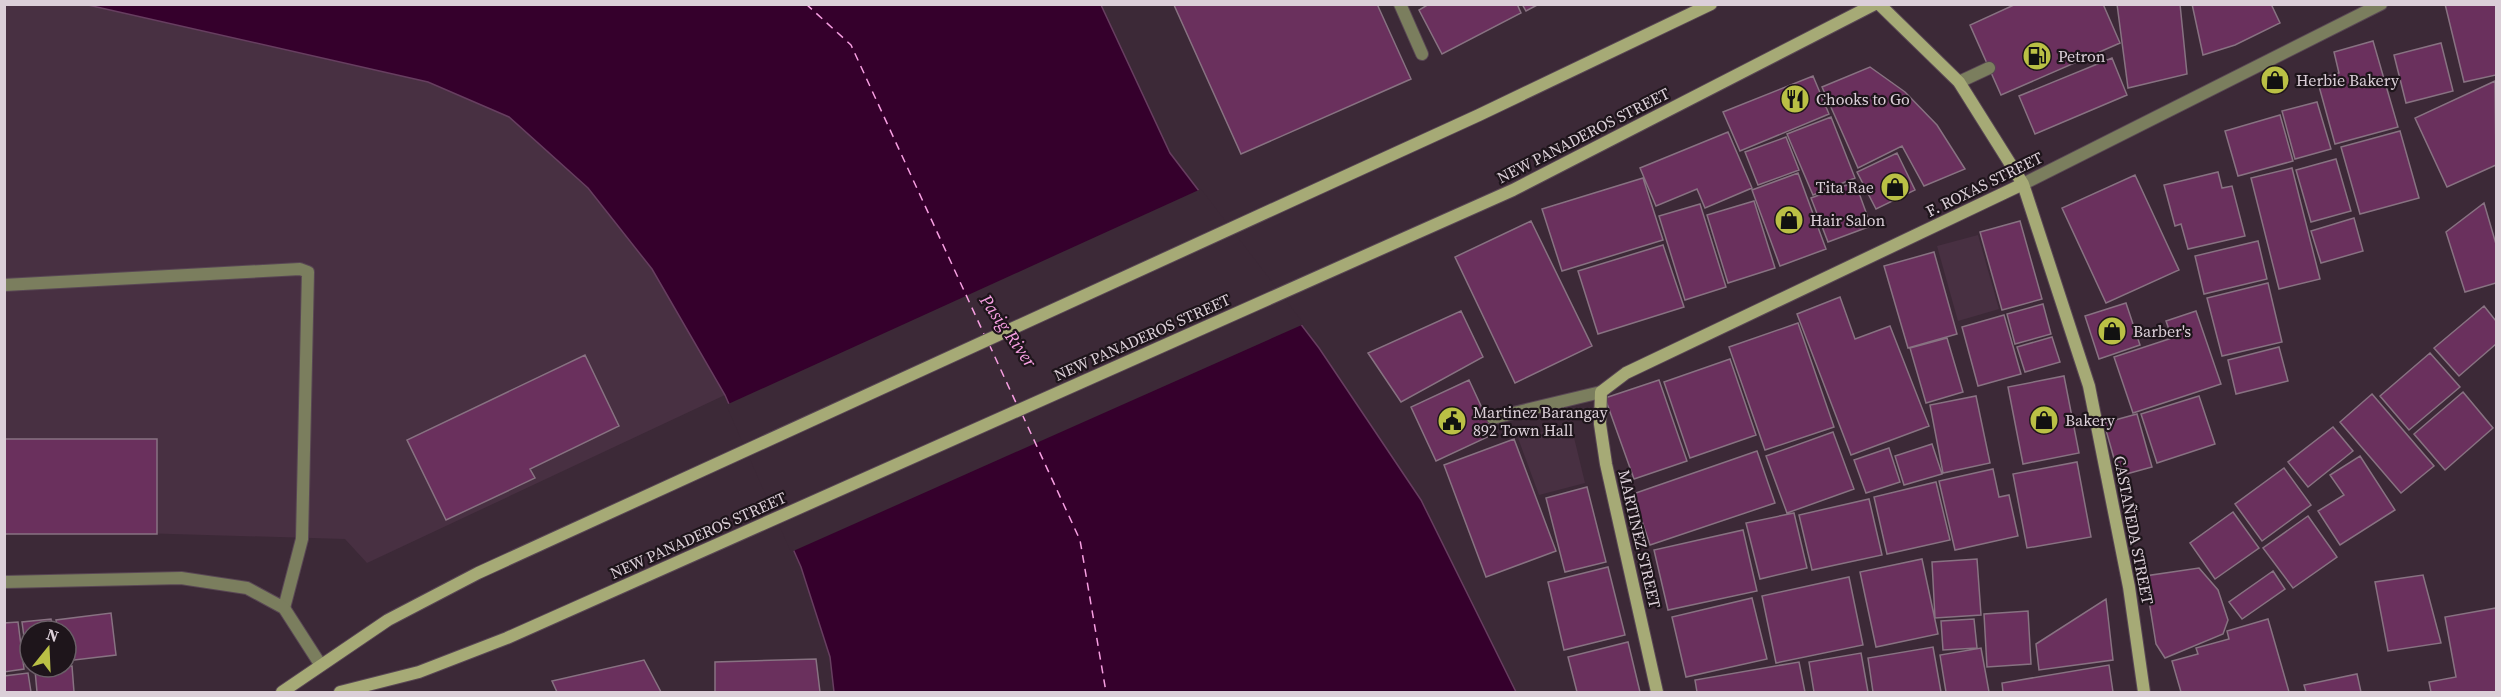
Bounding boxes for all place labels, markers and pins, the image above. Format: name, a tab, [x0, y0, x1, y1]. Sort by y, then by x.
fuel station icon: Petron	[2021, 40, 2053, 72]
place label: Petron	[2058, 45, 2106, 67]
shop icon: Herbie Bakery	[2259, 64, 2291, 96]
place label: Herbie Bakery	[2296, 69, 2400, 91]
restaurant icon: Chooks to Go	[1779, 83, 1811, 115]
place label: Chooks to Go	[1816, 88, 1910, 110]
shop icon: Tita Rae	[1879, 171, 1911, 203]
place label: Tita Rae	[1816, 176, 1874, 198]
shop icon: Hair Salon	[1773, 204, 1805, 236]
place label: Hair Salon	[1810, 209, 1886, 231]
shop icon: Barber's	[2096, 315, 2128, 347]
place label: Barber's	[2133, 320, 2191, 342]
place label: Martinez Barangay 892 Town Hall	[1473, 401, 1609, 441]
shop icon: Bakery	[2028, 404, 2060, 436]
public building icon: Martinez Barangay 892 Town Hall	[1436, 405, 1468, 437]
place label: Bakery	[2065, 409, 2116, 431]

